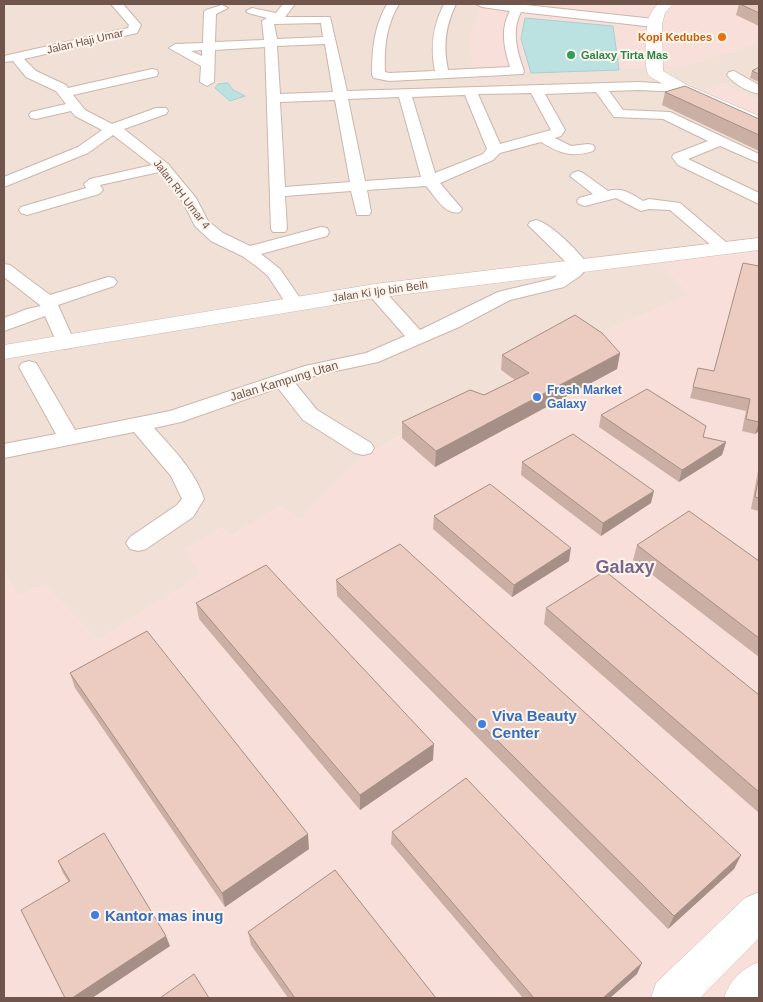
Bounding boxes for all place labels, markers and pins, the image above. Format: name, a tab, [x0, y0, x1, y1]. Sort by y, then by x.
place label: Kopi Kedubes	[638, 31, 712, 43]
marker: Kopi Kedubes	[716, 31, 728, 43]
marker: Galaxy Tirta Mas	[565, 49, 577, 61]
place label: Galaxy Tirta Mas	[581, 49, 668, 61]
place label: Fresh Market Galaxy	[547, 383, 622, 411]
marker: Fresh Market Galaxy	[531, 391, 543, 403]
place label: Viva Beauty Center	[492, 707, 577, 741]
marker: Viva Beauty Center	[476, 718, 488, 730]
place label: Kantor mas inug	[105, 907, 223, 924]
marker: Kantor mas inug	[89, 909, 101, 921]

